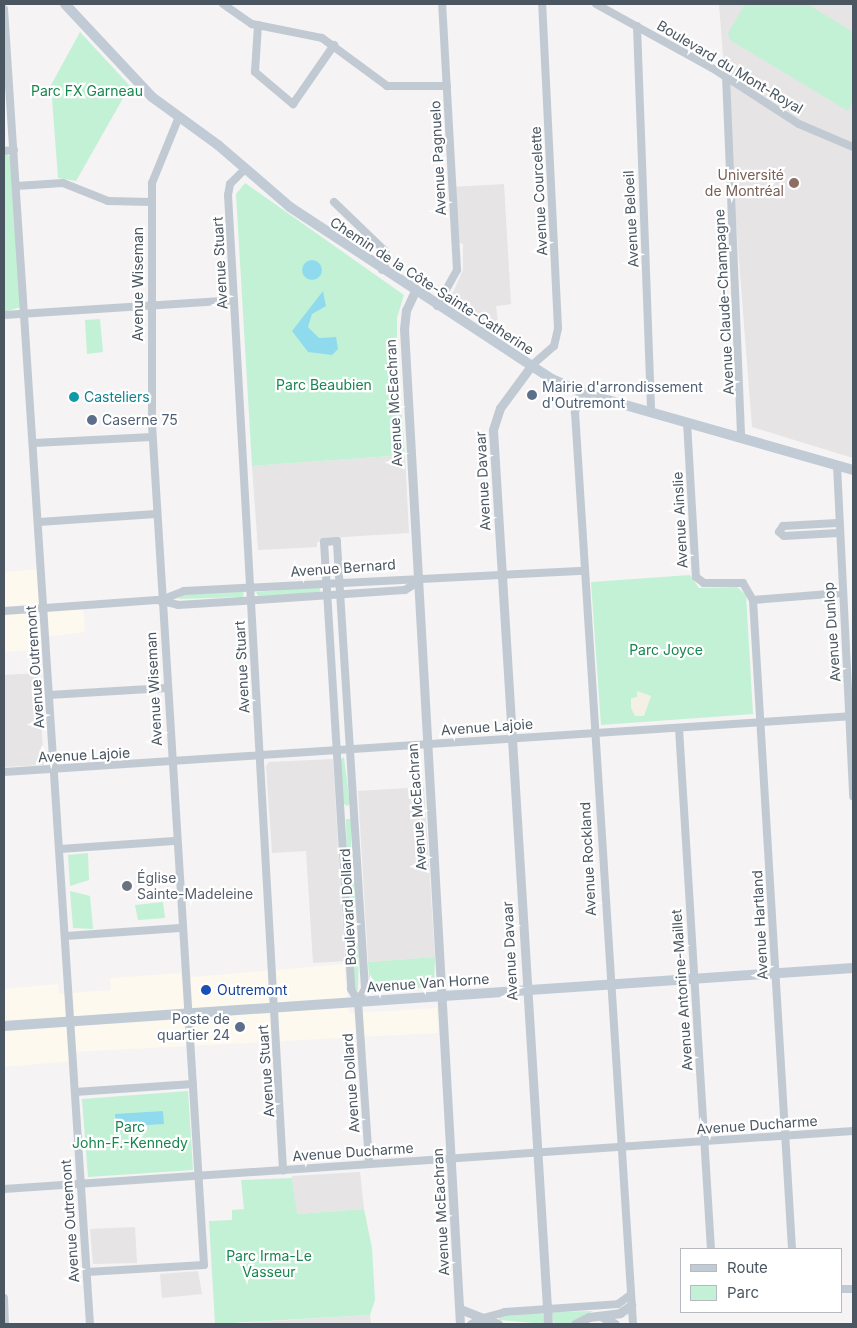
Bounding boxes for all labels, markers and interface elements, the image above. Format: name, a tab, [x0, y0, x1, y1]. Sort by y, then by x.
street label: Boulevard du Mont-Royal	[654, 17, 806, 117]
park label: Parc FX Garneau	[31, 83, 143, 99]
street label: Avenue Pagnuelo	[427, 100, 449, 216]
street label: Avenue Courcelette	[527, 126, 551, 256]
place label: Université de Montréal	[705, 167, 784, 200]
street label: Avenue Beloeil	[620, 170, 642, 268]
marker: Université de Montréal	[788, 177, 800, 189]
street label: Avenue Claude-Champagne	[711, 209, 737, 395]
street label: Chemin de la Côte-Sainte-Catherine	[327, 214, 537, 358]
street label: Avenue Stuart	[209, 216, 231, 310]
street label: Avenue Wiseman	[130, 227, 146, 341]
street label: Avenue McEachran	[382, 339, 406, 467]
park label: Parc Beaubien	[276, 377, 372, 393]
place label: Mairie d'arrondissement d'Outremont	[542, 379, 703, 412]
place label: Casteliers	[84, 389, 150, 405]
marker: Mairie d'arrondissement d'Outremont	[526, 389, 538, 401]
marker: Casteliers	[68, 391, 80, 403]
place label: Caserne 75	[102, 412, 178, 428]
marker: Caserne 75	[86, 414, 98, 426]
street label: Avenue Davaar	[472, 431, 494, 531]
street label: Avenue Ainslie	[669, 471, 691, 569]
street label: Avenue Bernard	[290, 556, 396, 580]
street label: Avenue Dunlop	[820, 581, 844, 683]
street label: Avenue Outremont	[22, 605, 48, 729]
street label: Avenue Stuart	[231, 620, 253, 714]
street label: Avenue Wiseman	[143, 632, 165, 746]
park label: Parc Joyce	[629, 642, 703, 658]
street label: Avenue Lajoie	[440, 715, 534, 739]
street label: Avenue McEachran	[404, 743, 430, 871]
street label: Avenue Lajoie	[38, 744, 130, 766]
street label: Avenue Rockland	[577, 802, 599, 916]
street label: Boulevard Dollard	[337, 848, 359, 966]
place label: Église Sainte-Madeleine	[137, 870, 253, 902]
street label: Avenue Hartland	[749, 870, 771, 980]
marker: Église Sainte-Madeleine	[121, 880, 133, 892]
street label: Avenue Davaar	[499, 901, 521, 1001]
street label: Avenue Antonine-Maillet	[668, 909, 696, 1071]
street label: Avenue Van Horne	[366, 970, 490, 996]
place label: Outremont	[217, 982, 287, 998]
marker: Outremont	[199, 983, 213, 997]
place label: Poste de quartier 24	[157, 1011, 230, 1044]
marker: Poste de quartier 24	[234, 1021, 246, 1033]
street label: Avenue Stuart	[254, 1024, 278, 1118]
street label: Avenue Dollard	[339, 1033, 363, 1133]
street label: Avenue Ducharme	[696, 1112, 818, 1138]
park label: Parc John-F.-Kennedy	[72, 1119, 188, 1152]
street label: Avenue Ducharme	[292, 1139, 414, 1165]
street label: Avenue McEachran	[429, 1148, 453, 1276]
street label: Avenue Outremont	[57, 1159, 83, 1283]
park label: Parc Irma-Le Vasseur	[226, 1248, 312, 1280]
legend	[680, 1248, 842, 1313]
text: Route	[727, 1258, 768, 1277]
text: Parc	[727, 1283, 759, 1302]

